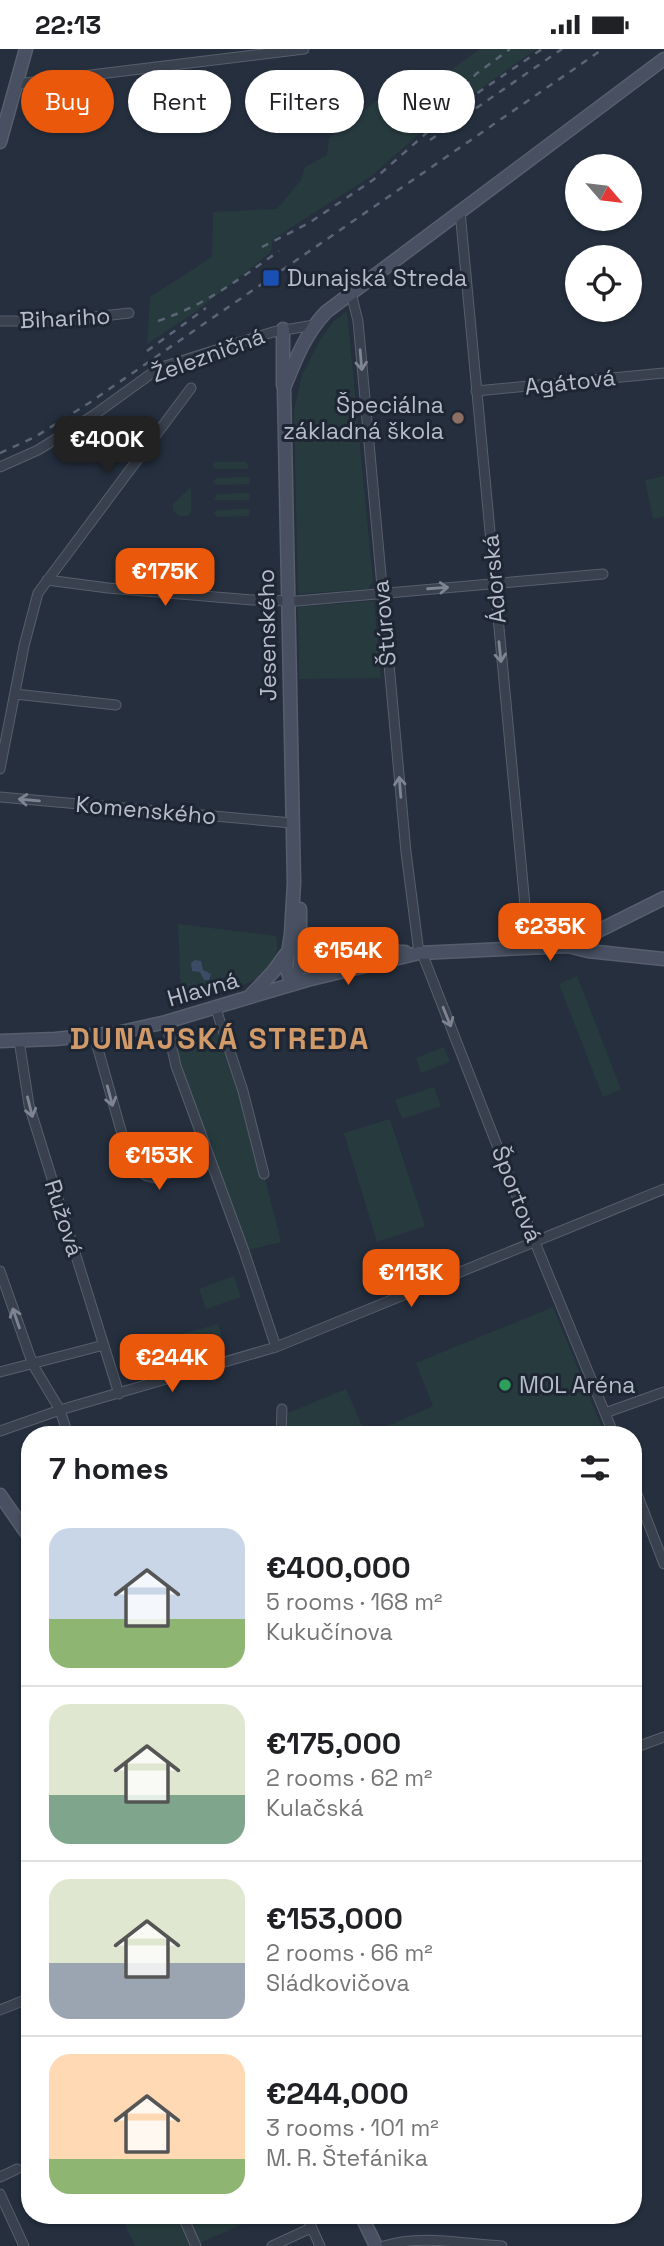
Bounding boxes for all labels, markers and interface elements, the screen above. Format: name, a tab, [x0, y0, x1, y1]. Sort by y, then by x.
text: 22:13	[35, 8, 101, 42]
chip: Buy	[21, 70, 114, 133]
chip: Rent	[128, 70, 231, 133]
chip: Filters	[245, 70, 364, 133]
chip: New	[378, 70, 475, 133]
north arrow	[565, 154, 642, 231]
map controls	[565, 154, 642, 322]
button: locate	[565, 245, 642, 322]
place label: Dunajská Streda	[287, 263, 467, 293]
marker: Dunajská Streda	[261, 268, 281, 288]
street label: Bihariho	[19, 301, 111, 335]
street label: Železničná	[147, 321, 269, 389]
one-way arrow	[355, 348, 368, 371]
street label: Agátová	[523, 362, 617, 402]
place label: Špeciálna základná škola	[283, 390, 444, 446]
marker: Špeciálna základná škola	[450, 410, 466, 426]
pin: €400K	[58, 417, 156, 476]
text: €400K	[70, 424, 144, 454]
street label: Ádorská	[475, 533, 513, 625]
pin: €175K	[116, 549, 214, 608]
text: €175K	[132, 556, 198, 586]
street label: Jesenského	[251, 569, 283, 701]
street label: Štúrova	[365, 579, 403, 667]
one-way arrow	[426, 581, 448, 594]
one-way arrow	[494, 640, 507, 663]
one-way arrow	[393, 776, 406, 799]
street label: Komenského	[74, 789, 218, 831]
one-way arrow	[19, 793, 41, 806]
pin: €235K	[501, 904, 599, 963]
text: €235K	[514, 911, 586, 941]
pin: €154K	[299, 927, 397, 987]
text: €154K	[314, 935, 382, 965]
street label: Hlavná	[164, 965, 242, 1013]
one-way arrow	[441, 1005, 454, 1027]
district label: DUNAJSKÁ STREDA	[70, 1019, 370, 1058]
one-way arrow	[104, 1085, 117, 1107]
one-way arrow	[24, 1095, 37, 1118]
pin: €153K	[110, 1133, 208, 1192]
text: €153K	[125, 1140, 193, 1170]
street label: Športová	[485, 1141, 549, 1247]
street label: Ružová	[38, 1176, 90, 1260]
pin: €113K	[362, 1249, 460, 1309]
text: €113K	[379, 1257, 443, 1287]
one-way arrow	[9, 1308, 21, 1330]
pin: €244K	[123, 1335, 221, 1394]
text: €244K	[136, 1342, 208, 1372]
place label: MOL Aréna	[519, 1370, 636, 1400]
marker: MOL Aréna	[497, 1377, 513, 1393]
text: 7 homes	[49, 1449, 169, 1488]
icon: filters	[576, 1449, 614, 1487]
text: €400,000	[266, 1548, 411, 1587]
icon: home	[105, 1556, 189, 1640]
text: 5 rooms · 168 m²	[266, 1587, 443, 1617]
text: Kukučínova	[266, 1617, 393, 1647]
text: €175,000	[266, 1724, 401, 1763]
icon: home	[105, 1732, 189, 1816]
text: 2 rooms · 62 m²	[266, 1763, 432, 1793]
text: Kulačská	[266, 1793, 364, 1823]
text: €153,000	[266, 1899, 403, 1938]
icon: home	[105, 1907, 189, 1991]
text: 2 rooms · 66 m²	[266, 1938, 433, 1968]
text: Sládkovičova	[266, 1968, 410, 1998]
text: €244,000	[266, 2074, 409, 2113]
icon: home	[105, 2082, 189, 2166]
text: 3 rooms · 101 m²	[266, 2113, 439, 2143]
text: M. R. Štefánika	[266, 2143, 428, 2173]

